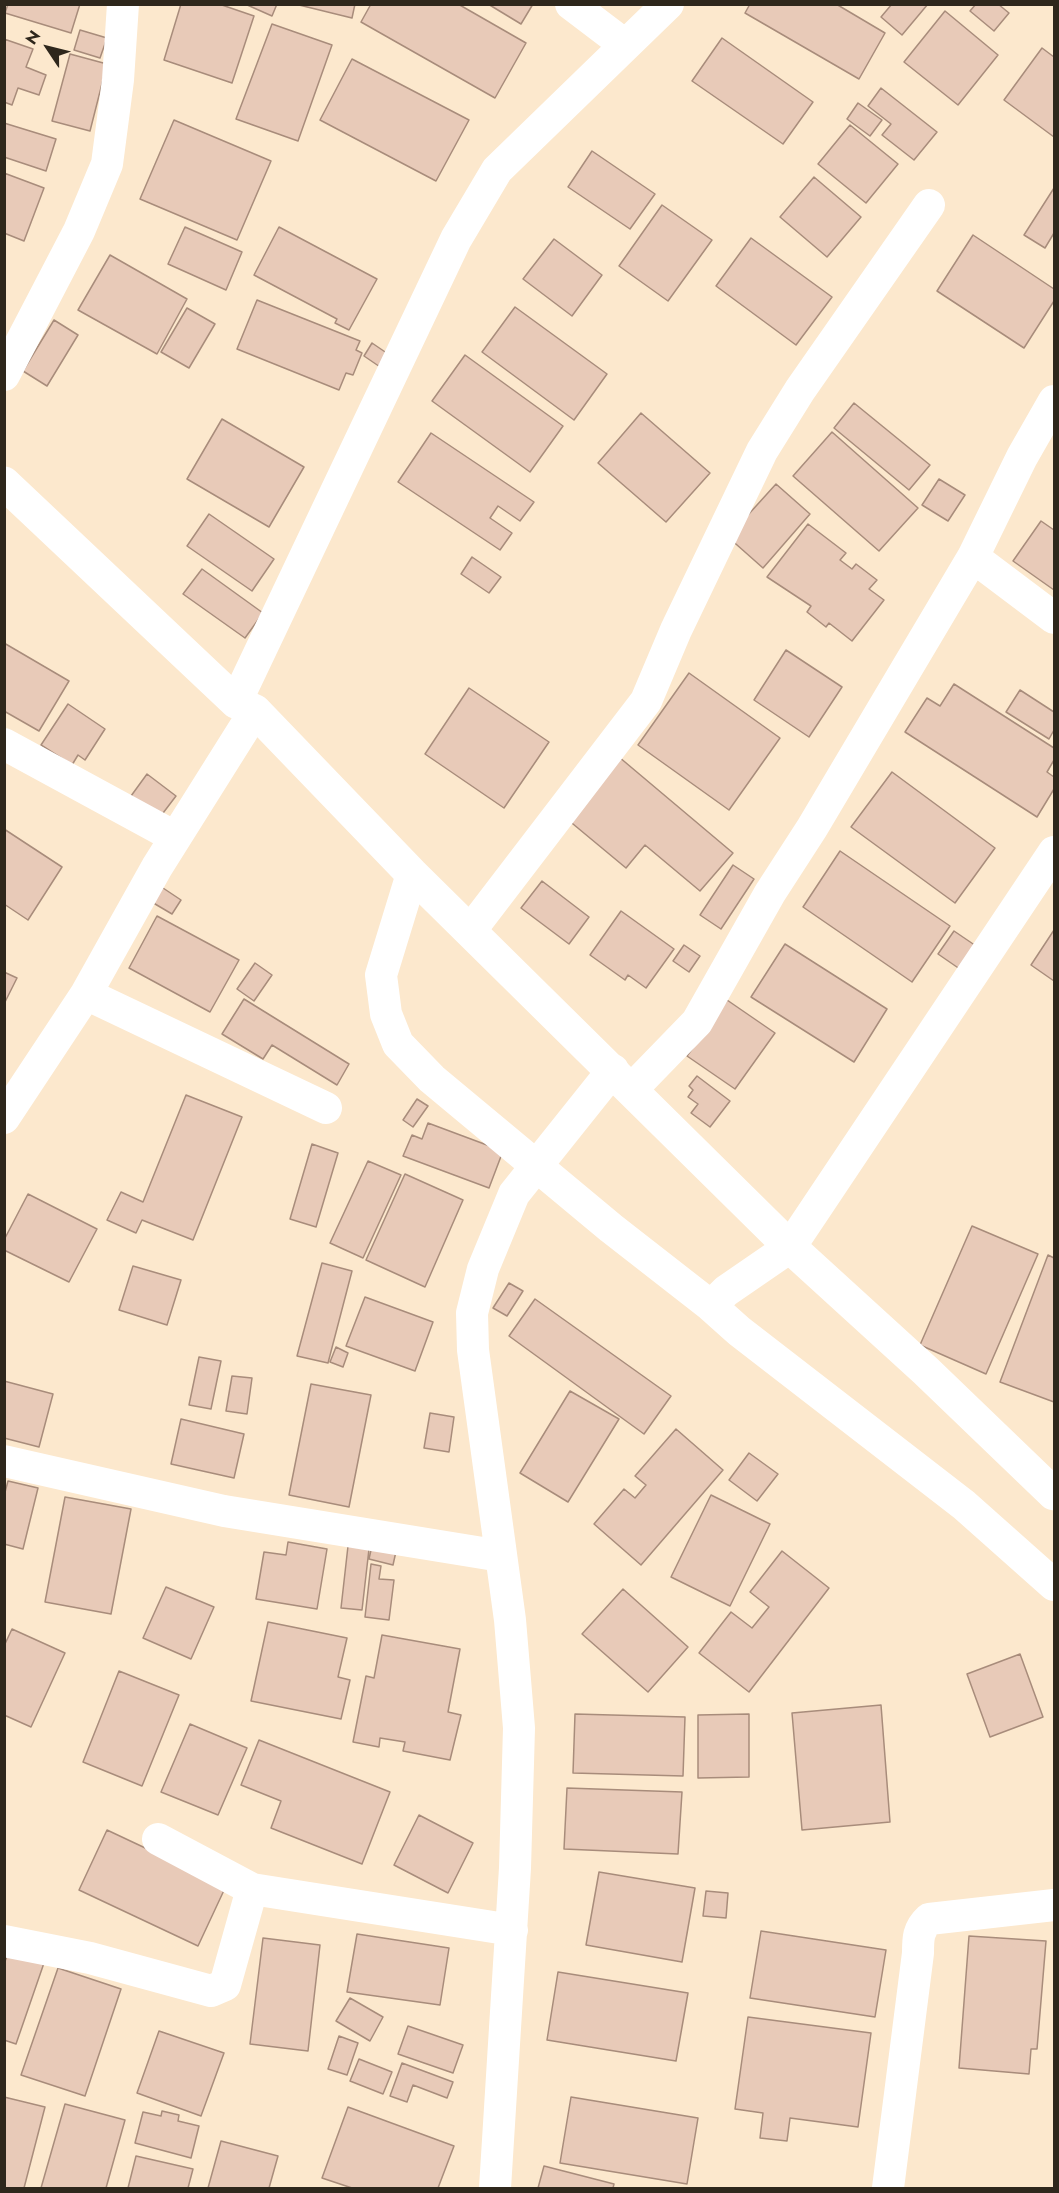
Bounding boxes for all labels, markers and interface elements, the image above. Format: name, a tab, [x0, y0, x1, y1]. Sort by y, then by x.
north arrow	[18, 18, 78, 78]
text: N	[20, 26, 46, 49]

